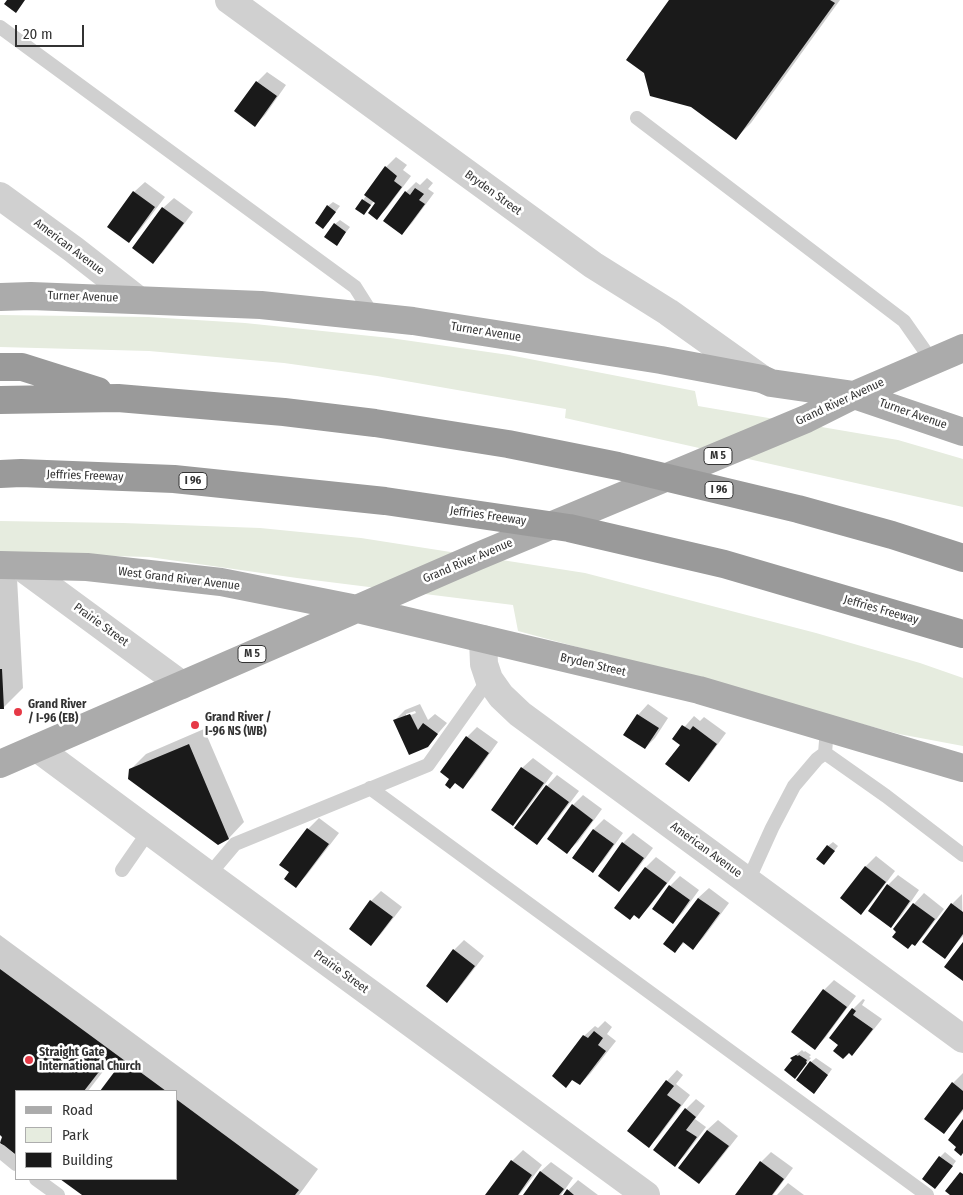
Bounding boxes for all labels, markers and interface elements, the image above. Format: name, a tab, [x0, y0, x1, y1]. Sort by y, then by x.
scale bar	[18, 15, 86, 47]
text: 20 m	[23, 25, 53, 43]
street label: Bryden Street	[462, 167, 524, 219]
street label: American Avenue	[31, 216, 107, 278]
street label: Turner Avenue	[47, 289, 119, 305]
street label: Turner Avenue	[450, 319, 522, 345]
street label: Grand River Avenue	[793, 375, 887, 429]
street label: Turner Avenue	[877, 396, 949, 432]
road number: M 5	[704, 448, 732, 464]
street label: Jeffries Freeway	[46, 467, 124, 485]
road number: I 96	[179, 472, 207, 490]
road number: I 96	[705, 482, 733, 498]
street label: Jeffries Freeway	[449, 504, 527, 528]
street label: Grand River Avenue	[421, 536, 515, 586]
street label: West Grand River Avenue	[117, 564, 241, 594]
street label: Jeffries Freeway	[842, 592, 920, 628]
street label: Prairie Street	[71, 600, 131, 650]
road number: M 5	[238, 646, 266, 662]
street label: Bryden Street	[559, 650, 627, 680]
place label: Grand River / I-96 (EB)	[28, 698, 86, 726]
marker: Grand River / I-96 (EB)	[12, 706, 24, 718]
place label: Grand River / I-96 NS (WB)	[205, 711, 271, 739]
marker: Grand River / I-96 NS (WB)	[189, 719, 201, 731]
street label: American Avenue	[667, 819, 745, 881]
street label: Prairie Street	[311, 947, 371, 997]
place label: Straight Gate International Church	[39, 1046, 141, 1074]
marker: Straight Gate International Church	[23, 1054, 35, 1066]
legend	[15, 1090, 178, 1180]
text: Road	[62, 1101, 93, 1119]
text: Park	[62, 1126, 89, 1144]
text: Building	[62, 1151, 113, 1169]

